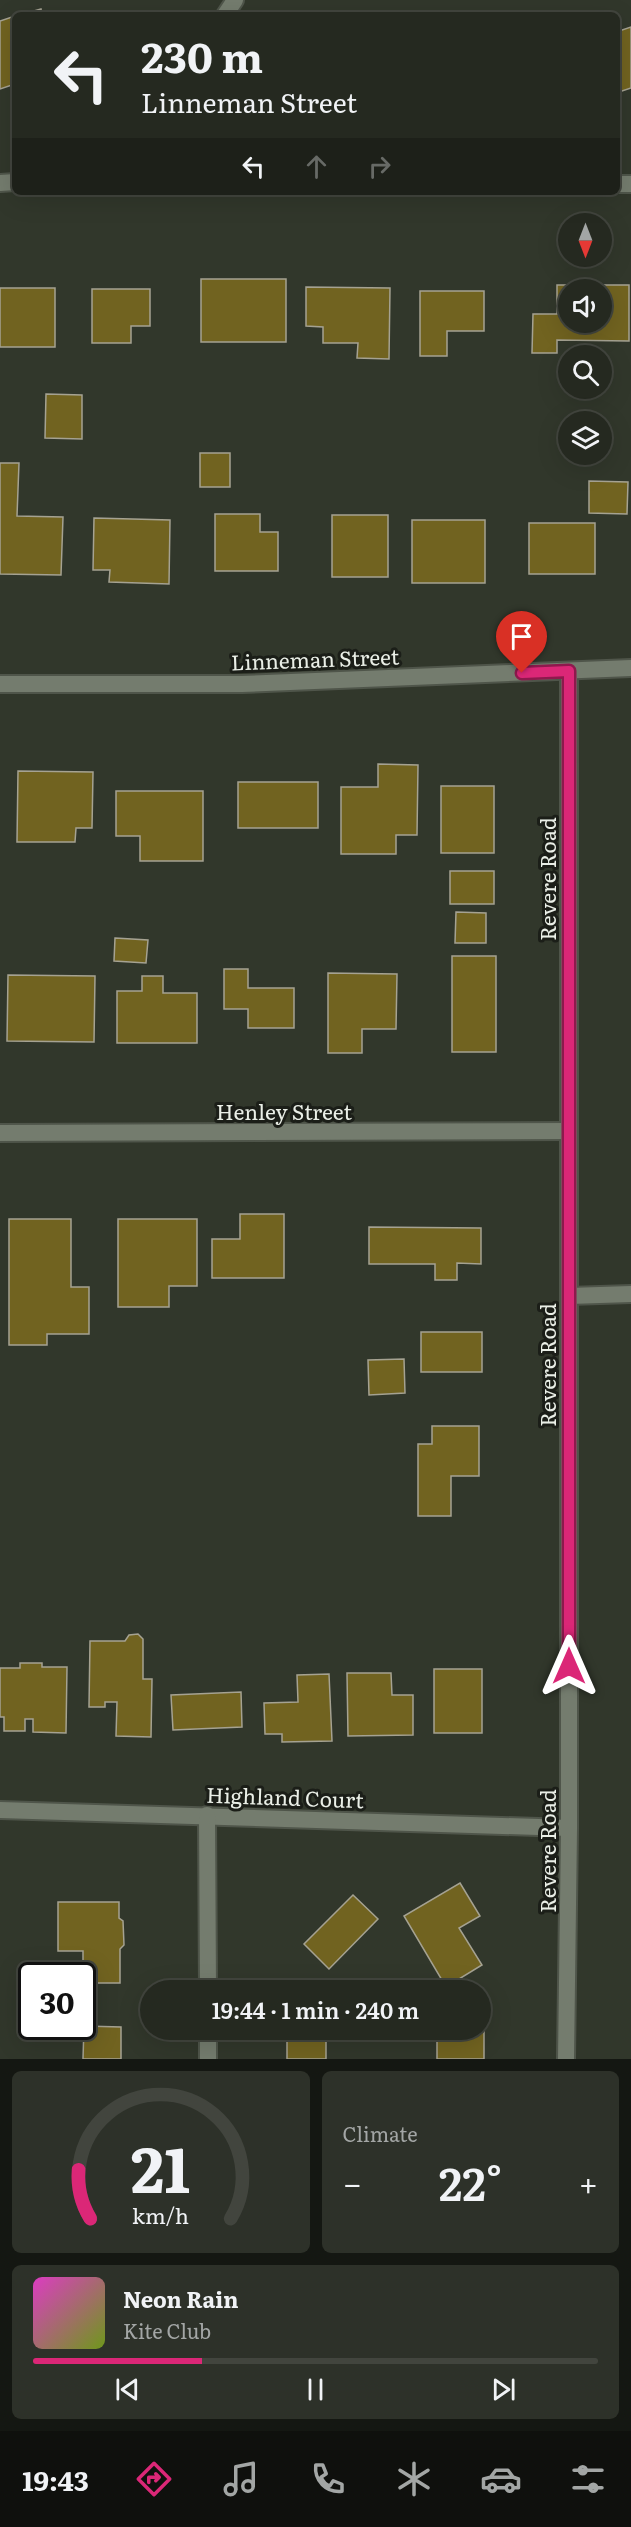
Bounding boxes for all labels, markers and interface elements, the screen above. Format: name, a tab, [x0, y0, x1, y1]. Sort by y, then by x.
text: 230 m	[141, 24, 263, 86]
icon: left	[42, 36, 120, 114]
text: Linneman Street	[141, 81, 357, 121]
icon: left	[237, 150, 270, 183]
icon: ahead	[300, 150, 333, 183]
icon: right	[363, 150, 396, 183]
north arrow	[558, 213, 612, 267]
map controls	[558, 213, 612, 465]
button: sound	[558, 279, 612, 333]
button: search	[558, 345, 612, 399]
button: layers	[558, 411, 612, 465]
pin	[496, 611, 547, 673]
icon: arrive	[505, 620, 538, 653]
street label: Linneman Street	[230, 640, 400, 676]
street label: Revere Road	[531, 817, 562, 941]
street label: Henley Street	[216, 1095, 352, 1126]
street label: Revere Road	[531, 1303, 562, 1427]
position arrow	[537, 1634, 601, 1698]
street label: Highland Court	[206, 1778, 365, 1814]
street label: Revere Road	[531, 1789, 562, 1913]
speed limit sign: 30	[18, 1962, 96, 2040]
text: 19:44 · 1 min · 240 m	[212, 1993, 419, 2026]
text: Climate	[343, 2118, 418, 2148]
text: 21	[131, 2120, 190, 2212]
text: 22°	[439, 2148, 502, 2215]
text: −	[343, 2157, 362, 2206]
text: +	[579, 2157, 598, 2206]
text: km/h	[132, 2199, 189, 2231]
text: Neon Rain	[123, 2282, 239, 2315]
text: Kite Club	[123, 2315, 211, 2345]
icon: previous	[111, 2373, 144, 2406]
icon: pause	[299, 2373, 332, 2406]
icon: next	[487, 2373, 520, 2406]
icon: directions	[133, 2458, 175, 2500]
icon: music	[220, 2458, 262, 2500]
icon: phone	[307, 2458, 349, 2500]
icon: climate	[393, 2458, 435, 2500]
icon: car	[480, 2458, 522, 2500]
icon: filters	[567, 2458, 609, 2500]
text: 19:43	[22, 2459, 89, 2499]

